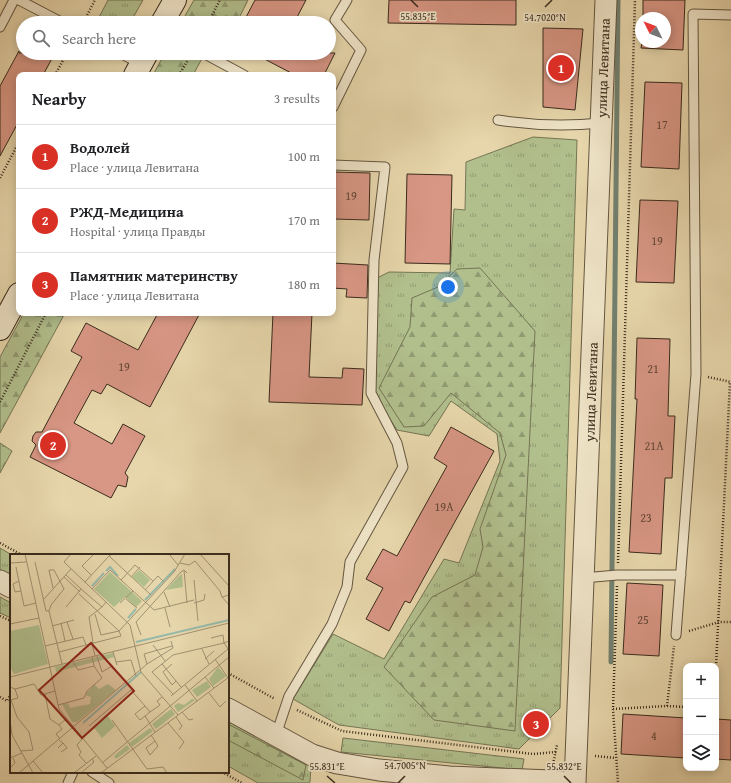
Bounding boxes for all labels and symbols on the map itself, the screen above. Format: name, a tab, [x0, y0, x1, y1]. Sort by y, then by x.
text: 55.835°E	[400, 9, 436, 24]
text: 54.7020°N	[524, 10, 566, 25]
north arrow	[635, 12, 671, 48]
street label: улица Левитана	[591, 17, 615, 119]
pin: 1	[548, 53, 574, 83]
house number: 17	[656, 116, 668, 133]
house number: 19	[345, 187, 357, 204]
house number: 19	[651, 232, 663, 249]
your location	[438, 277, 458, 297]
street label: улица Левитана	[579, 341, 603, 443]
house number: 19	[118, 358, 130, 375]
house number: 21	[647, 360, 659, 377]
pin: 2	[40, 430, 66, 460]
house number: 21А	[645, 437, 664, 454]
house number: 19А	[435, 498, 454, 515]
house number: 23	[640, 509, 652, 526]
inset map	[10, 554, 229, 773]
house number: 25	[637, 611, 649, 628]
pin: 3	[523, 709, 549, 739]
house number: 4	[651, 727, 657, 744]
text: 54.7005°N	[384, 758, 426, 773]
text: 55.831°E	[309, 759, 345, 774]
text: 55.832°E	[546, 759, 582, 774]

